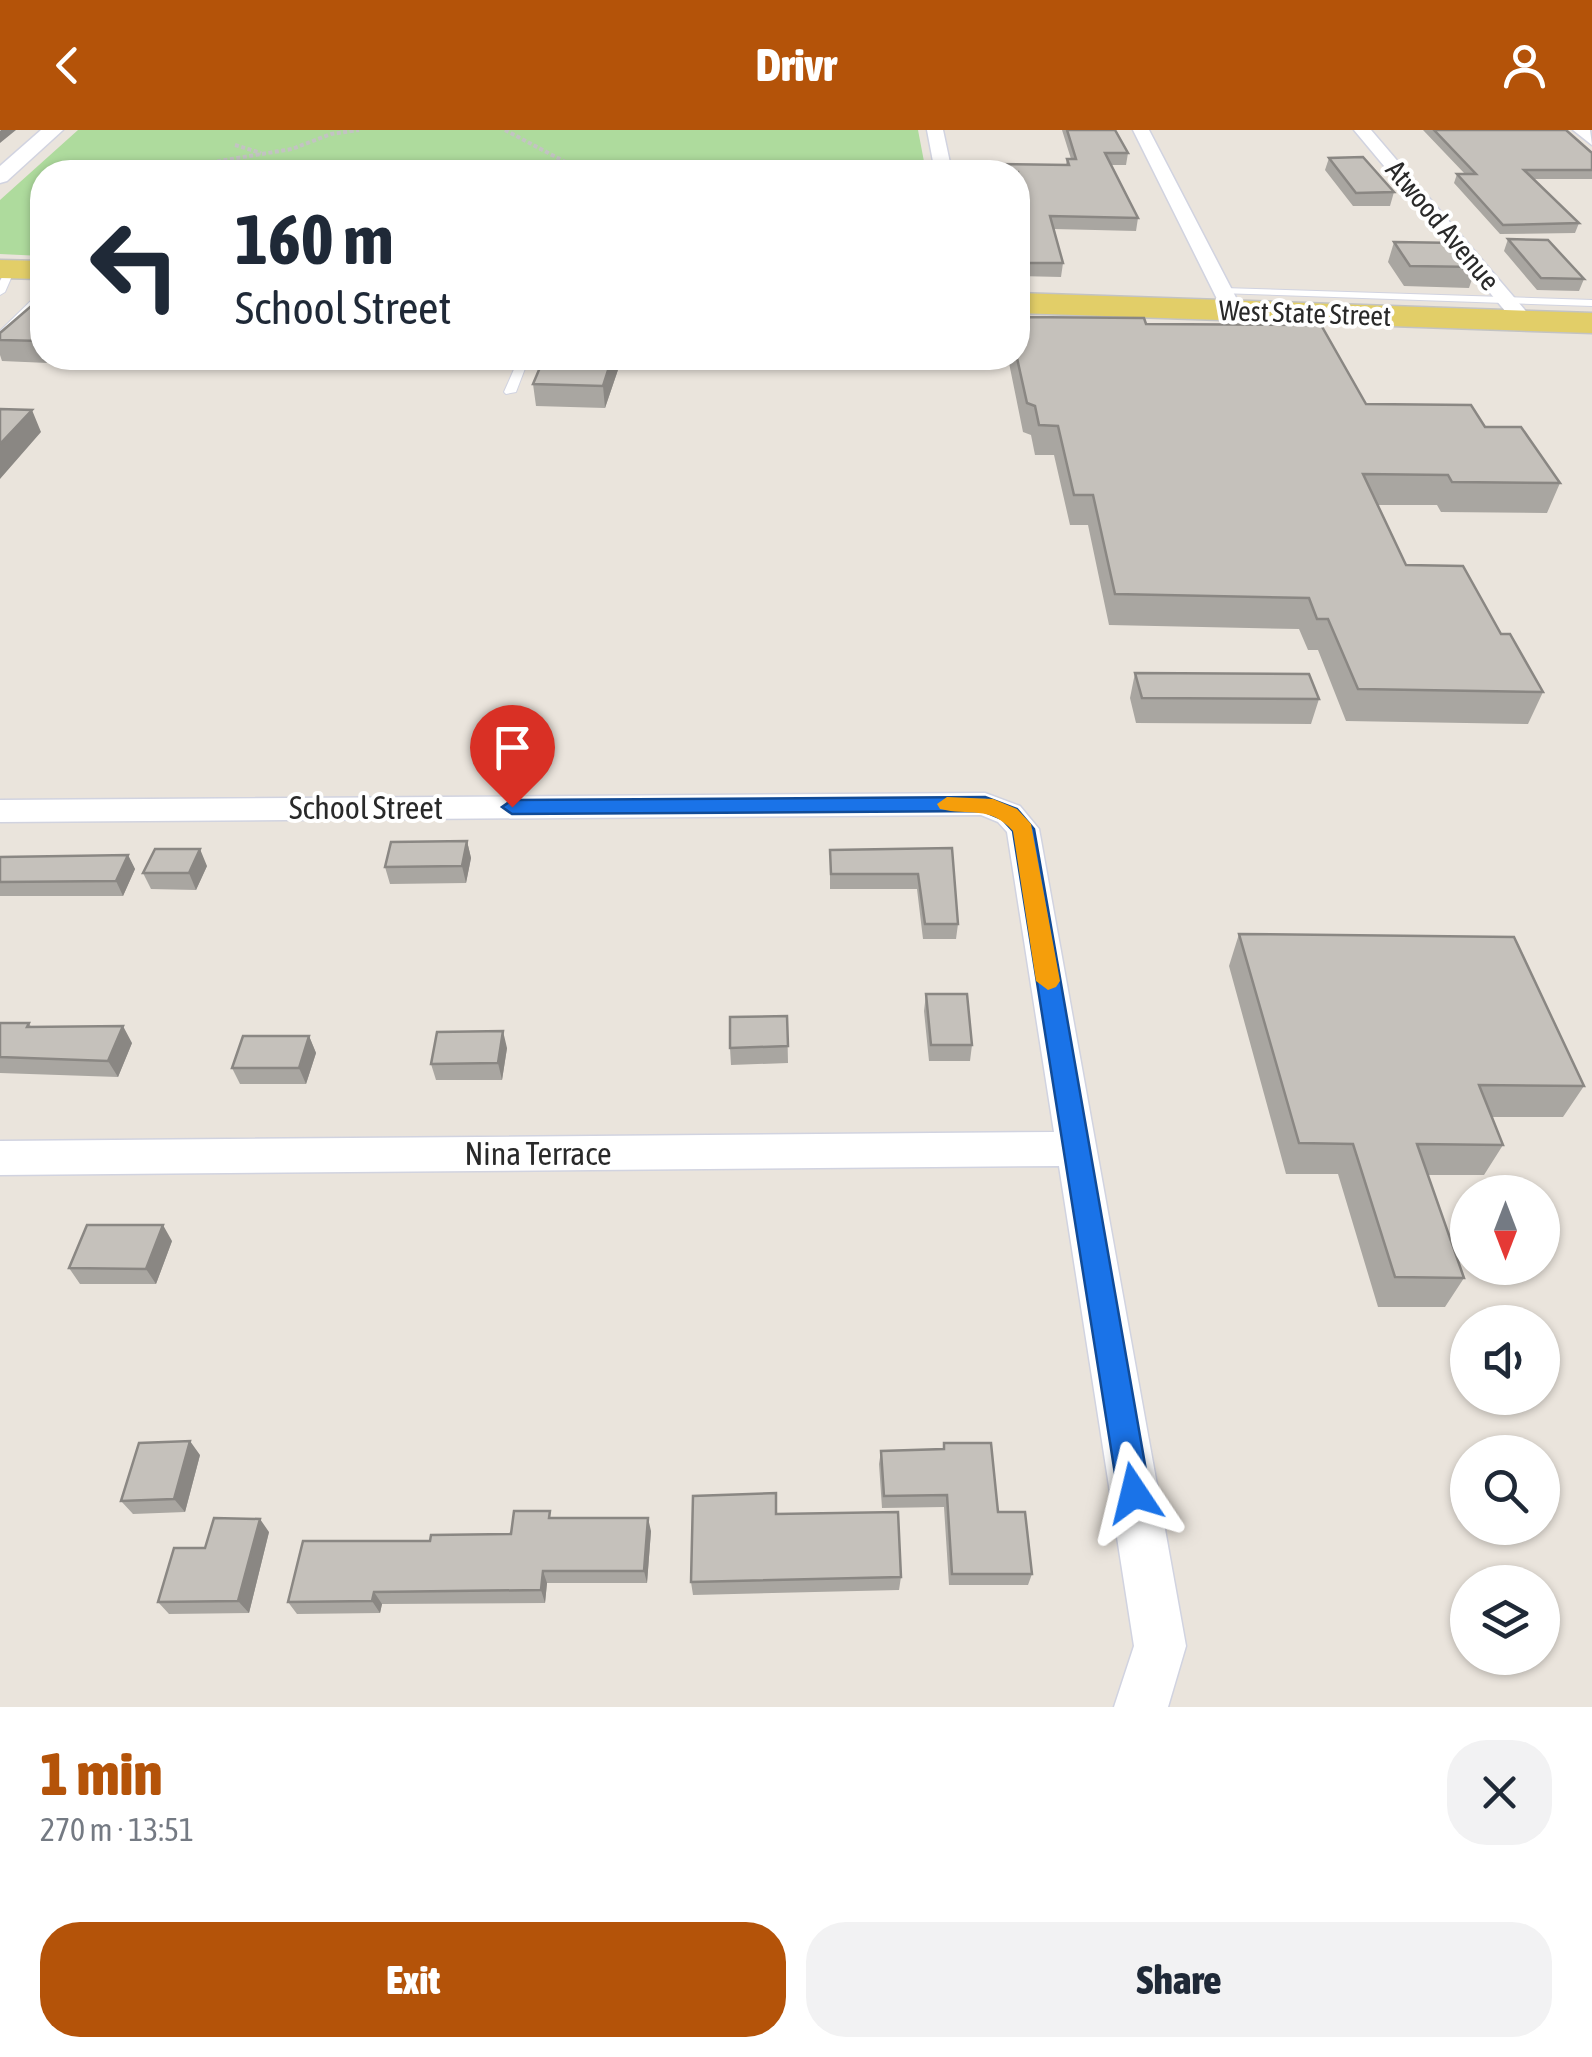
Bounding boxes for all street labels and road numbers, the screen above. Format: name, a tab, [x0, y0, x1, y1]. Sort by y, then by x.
street label: Atwood Avenue	[1380, 154, 1506, 296]
street label: West State Street	[1218, 294, 1392, 332]
street label: School Street	[289, 789, 443, 826]
street label: Nina Terrace	[464, 1135, 612, 1172]

